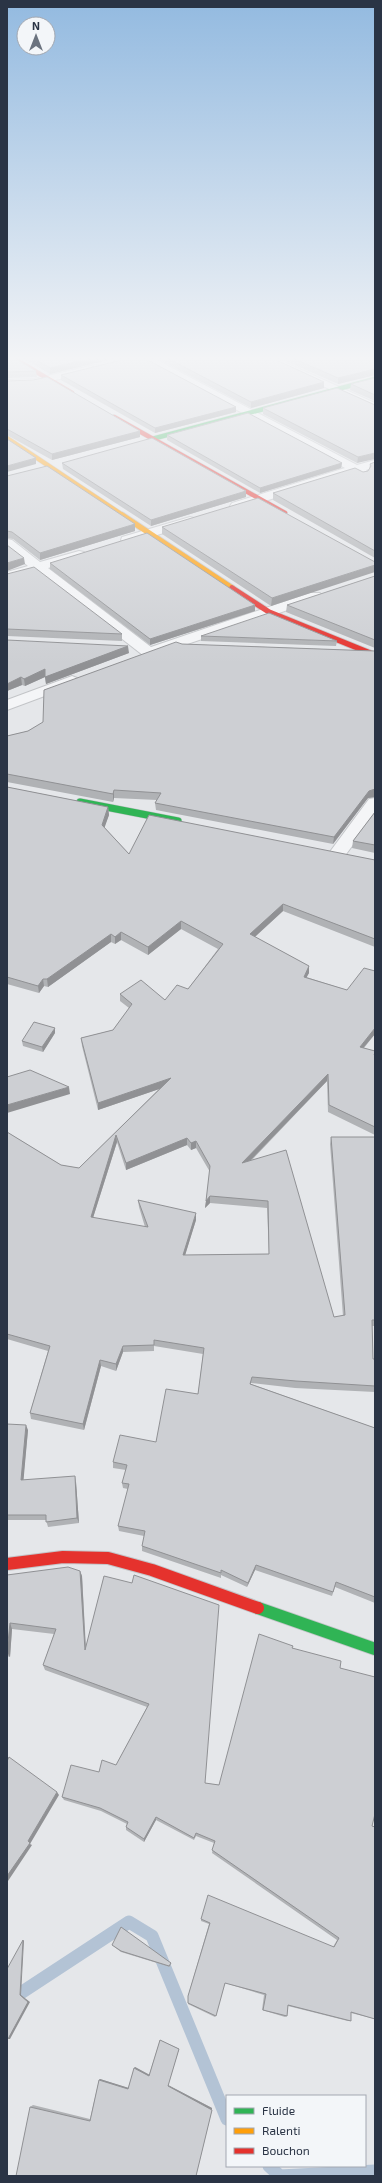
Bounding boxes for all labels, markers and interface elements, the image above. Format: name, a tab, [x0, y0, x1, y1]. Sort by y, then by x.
north arrow	[16, 16, 56, 56]
text: N	[32, 19, 40, 32]
legend	[226, 2095, 366, 2167]
text: Fluide	[262, 2103, 295, 2117]
text: Ralenti	[262, 2123, 301, 2137]
text: Bouchon	[262, 2143, 310, 2157]

